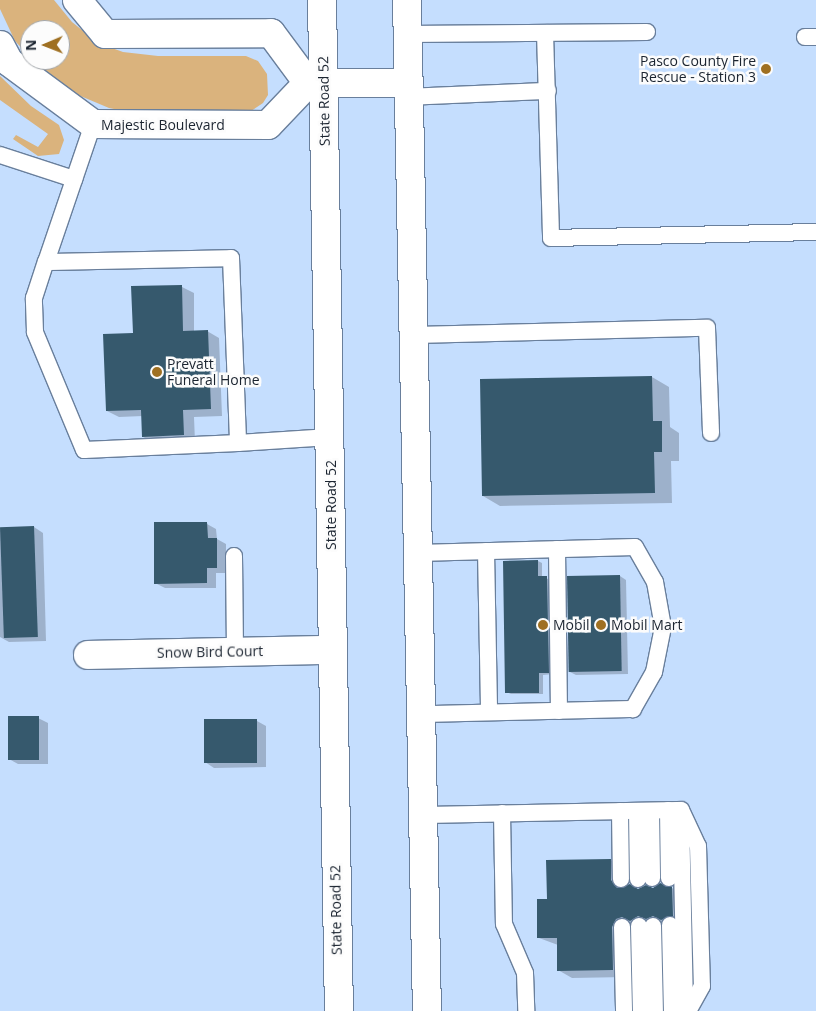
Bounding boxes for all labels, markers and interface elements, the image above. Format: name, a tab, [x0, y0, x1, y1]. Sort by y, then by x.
north arrow	[20, 20, 70, 70]
text: N	[21, 39, 40, 51]
place label: Pasco County Fire Rescue - Station 3	[640, 53, 756, 85]
street label: State Road 52	[315, 56, 333, 146]
marker: Pasco County Fire Rescue - Station 3	[760, 63, 772, 75]
street label: Majestic Boulevard	[101, 117, 225, 133]
place label: Prevatt Funeral Home	[167, 356, 259, 388]
marker: Prevatt Funeral Home	[151, 366, 163, 378]
street label: State Road 52	[323, 460, 339, 550]
place label: Mobil	[553, 617, 590, 633]
place label: Mobil Mart	[611, 617, 682, 633]
marker: Mobil	[537, 619, 549, 631]
marker: Mobil Mart	[595, 619, 607, 631]
street label: Snow Bird Court	[157, 643, 263, 661]
street label: State Road 52	[327, 865, 345, 955]

